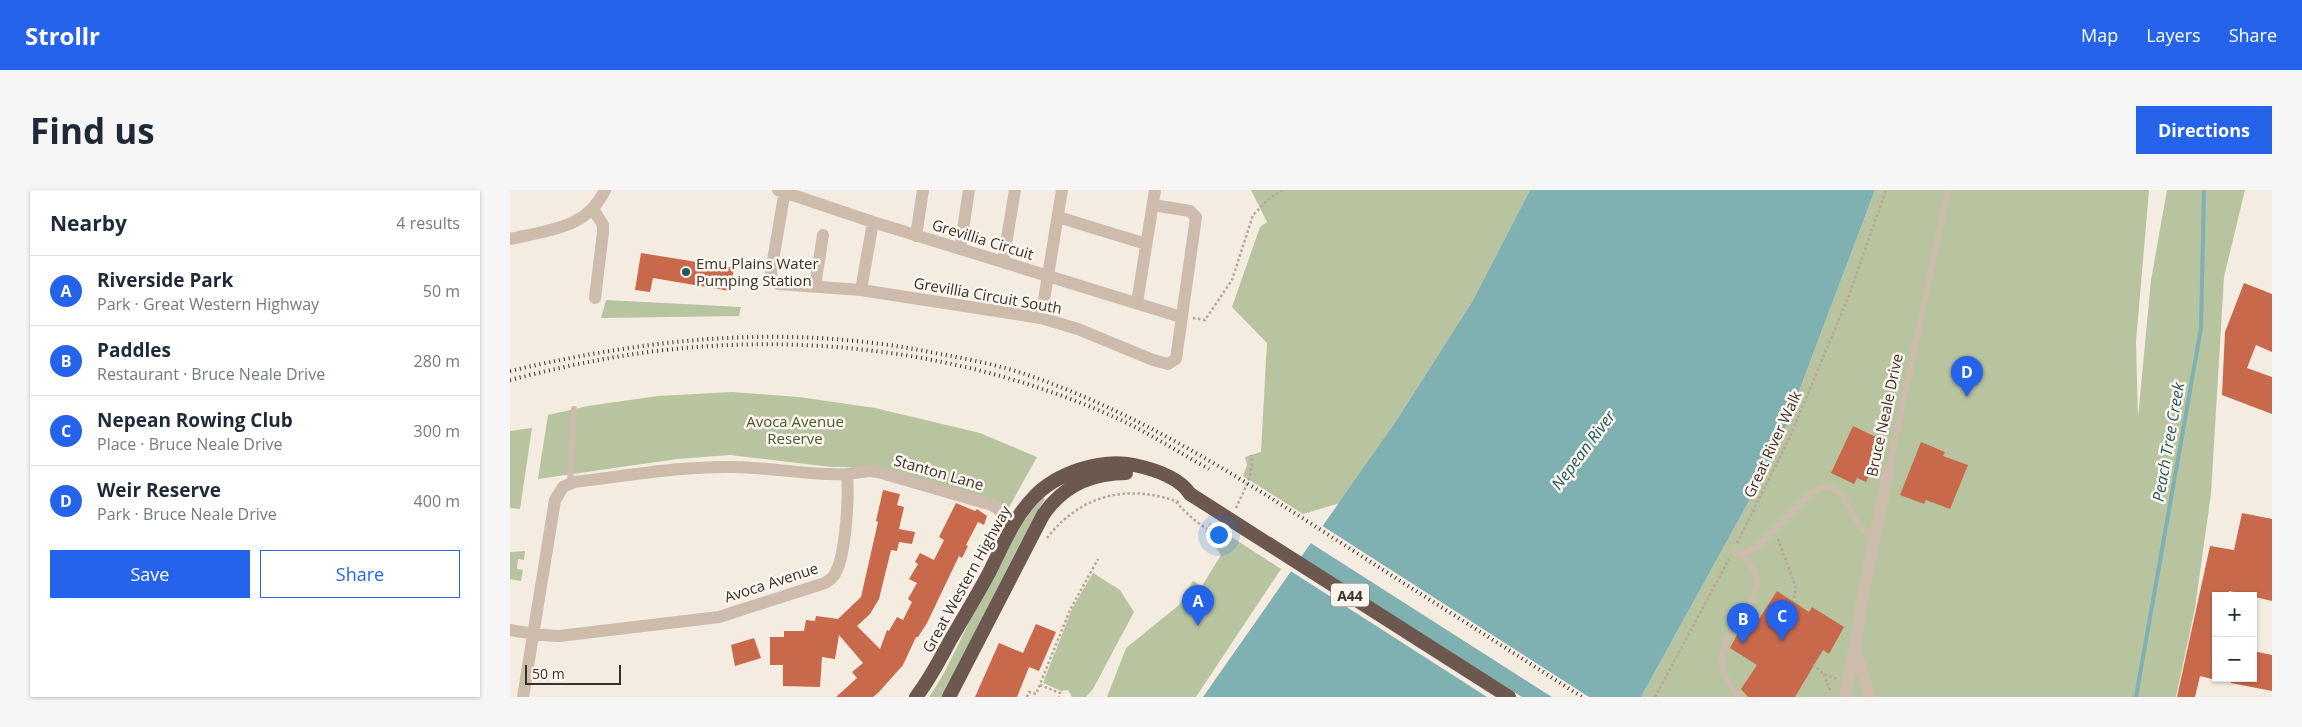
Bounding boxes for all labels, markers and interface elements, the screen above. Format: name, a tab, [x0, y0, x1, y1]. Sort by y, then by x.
text: Strollr	[25, 19, 100, 52]
text: Map	[2081, 23, 2118, 47]
text: Layers	[2146, 23, 2201, 47]
text: Share	[2229, 23, 2277, 47]
button: Directions	[2136, 106, 2272, 154]
text: Find us	[30, 107, 155, 154]
text: Nearby	[50, 209, 127, 237]
text: 4 results	[396, 212, 460, 234]
street label: Grevillia Circuit	[930, 214, 1036, 264]
place label: Emu Plains Water Pumping Station	[696, 253, 819, 290]
marker: Emu Plains Water Pumping Station	[680, 266, 692, 278]
text: Riverside Park	[97, 267, 233, 293]
street label: Grevillia Circuit South	[912, 272, 1064, 318]
text: A	[60, 280, 72, 302]
text: 50 m	[423, 280, 460, 302]
text: Park · Great Western Highway	[97, 293, 319, 315]
text: Paddles	[97, 337, 171, 363]
text: B	[61, 350, 71, 372]
text: 280 m	[414, 350, 460, 372]
street label: Bruce Neale Drive	[1861, 352, 1907, 478]
pin: D	[1951, 356, 1983, 397]
text: Restaurant · Bruce Neale Drive	[97, 363, 325, 385]
water label: Peach Tree Creek	[2147, 380, 2190, 503]
street label: Great River Walk	[1738, 387, 1806, 501]
water label: Nepean River	[1546, 405, 1620, 494]
text: Nepean Rowing Club	[97, 407, 293, 433]
park label: Avoca Avenue Reserve	[746, 411, 844, 448]
text: C	[61, 420, 71, 442]
text: 300 m	[414, 420, 460, 442]
text: Place · Bruce Neale Drive	[97, 433, 282, 455]
street label: Stanton Lane	[892, 450, 986, 494]
text: Weir Reserve	[97, 477, 221, 503]
text: D	[60, 490, 72, 512]
text: 400 m	[414, 490, 460, 512]
street label: Great Western Highway	[917, 502, 1015, 656]
text: Park · Bruce Neale Drive	[97, 503, 277, 525]
your location	[1206, 522, 1232, 548]
button: Save	[50, 550, 250, 598]
button: Share	[260, 550, 460, 598]
street label: Avoca Avenue	[721, 557, 821, 607]
road number: A44	[1331, 584, 1369, 606]
pin: A	[1182, 585, 1214, 626]
map controls	[2212, 592, 2257, 682]
button: +	[2212, 592, 2257, 637]
pin: C	[1766, 600, 1798, 641]
pin: B	[1727, 603, 1759, 644]
button: −	[2212, 637, 2257, 682]
scale bar	[525, 662, 621, 685]
text: 50 m	[532, 664, 565, 683]

